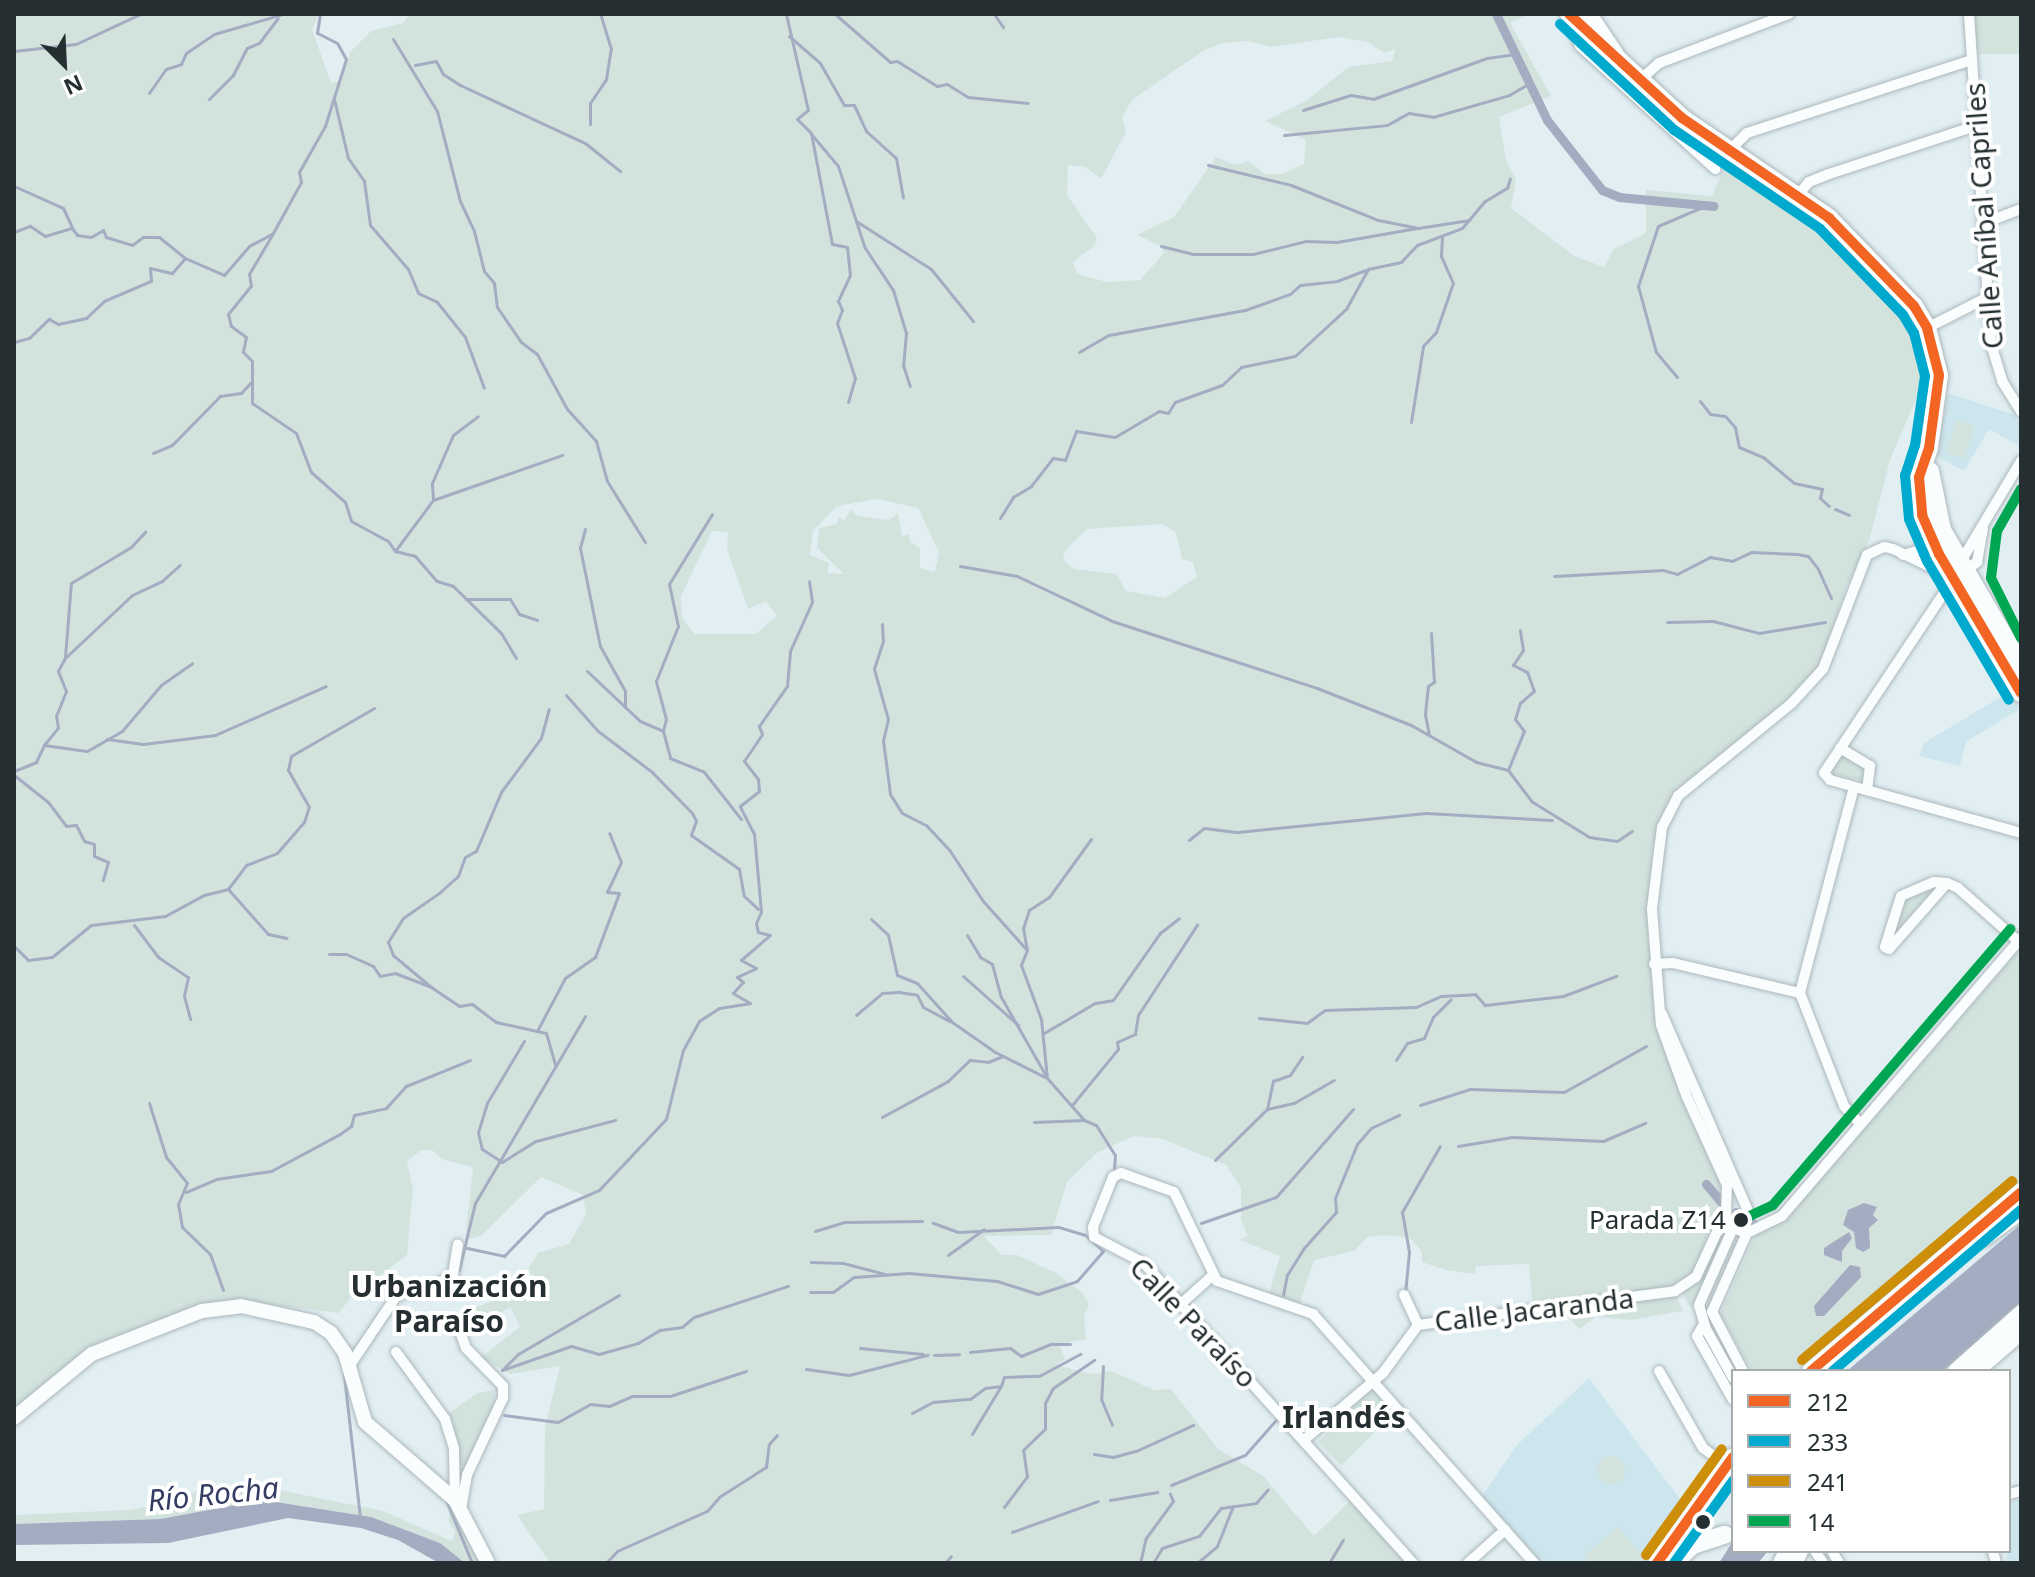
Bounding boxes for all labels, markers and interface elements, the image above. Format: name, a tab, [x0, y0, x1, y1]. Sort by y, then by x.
north arrow	[24, 24, 104, 104]
text: N	[59, 69, 88, 103]
street label: Calle Aníbal Capriles	[1957, 82, 2009, 350]
place label: Parada Z14	[1589, 1204, 1726, 1236]
marker: Parada Z14	[1733, 1212, 1749, 1228]
street label: Calle Paraíso	[1124, 1250, 1264, 1394]
district label: Urbanización Paraíso	[351, 1268, 547, 1338]
street label: Calle Jacaranda	[1433, 1280, 1635, 1338]
legend	[1731, 1369, 2011, 1553]
text: 212	[1807, 1385, 1848, 1418]
district label: Irlandés	[1282, 1399, 1406, 1435]
text: 233	[1807, 1425, 1848, 1458]
text: 241	[1807, 1465, 1848, 1498]
water label: Río Rocha	[146, 1469, 280, 1519]
text: 14	[1807, 1505, 1834, 1538]
unlabelled marker	[1695, 1514, 1711, 1530]

